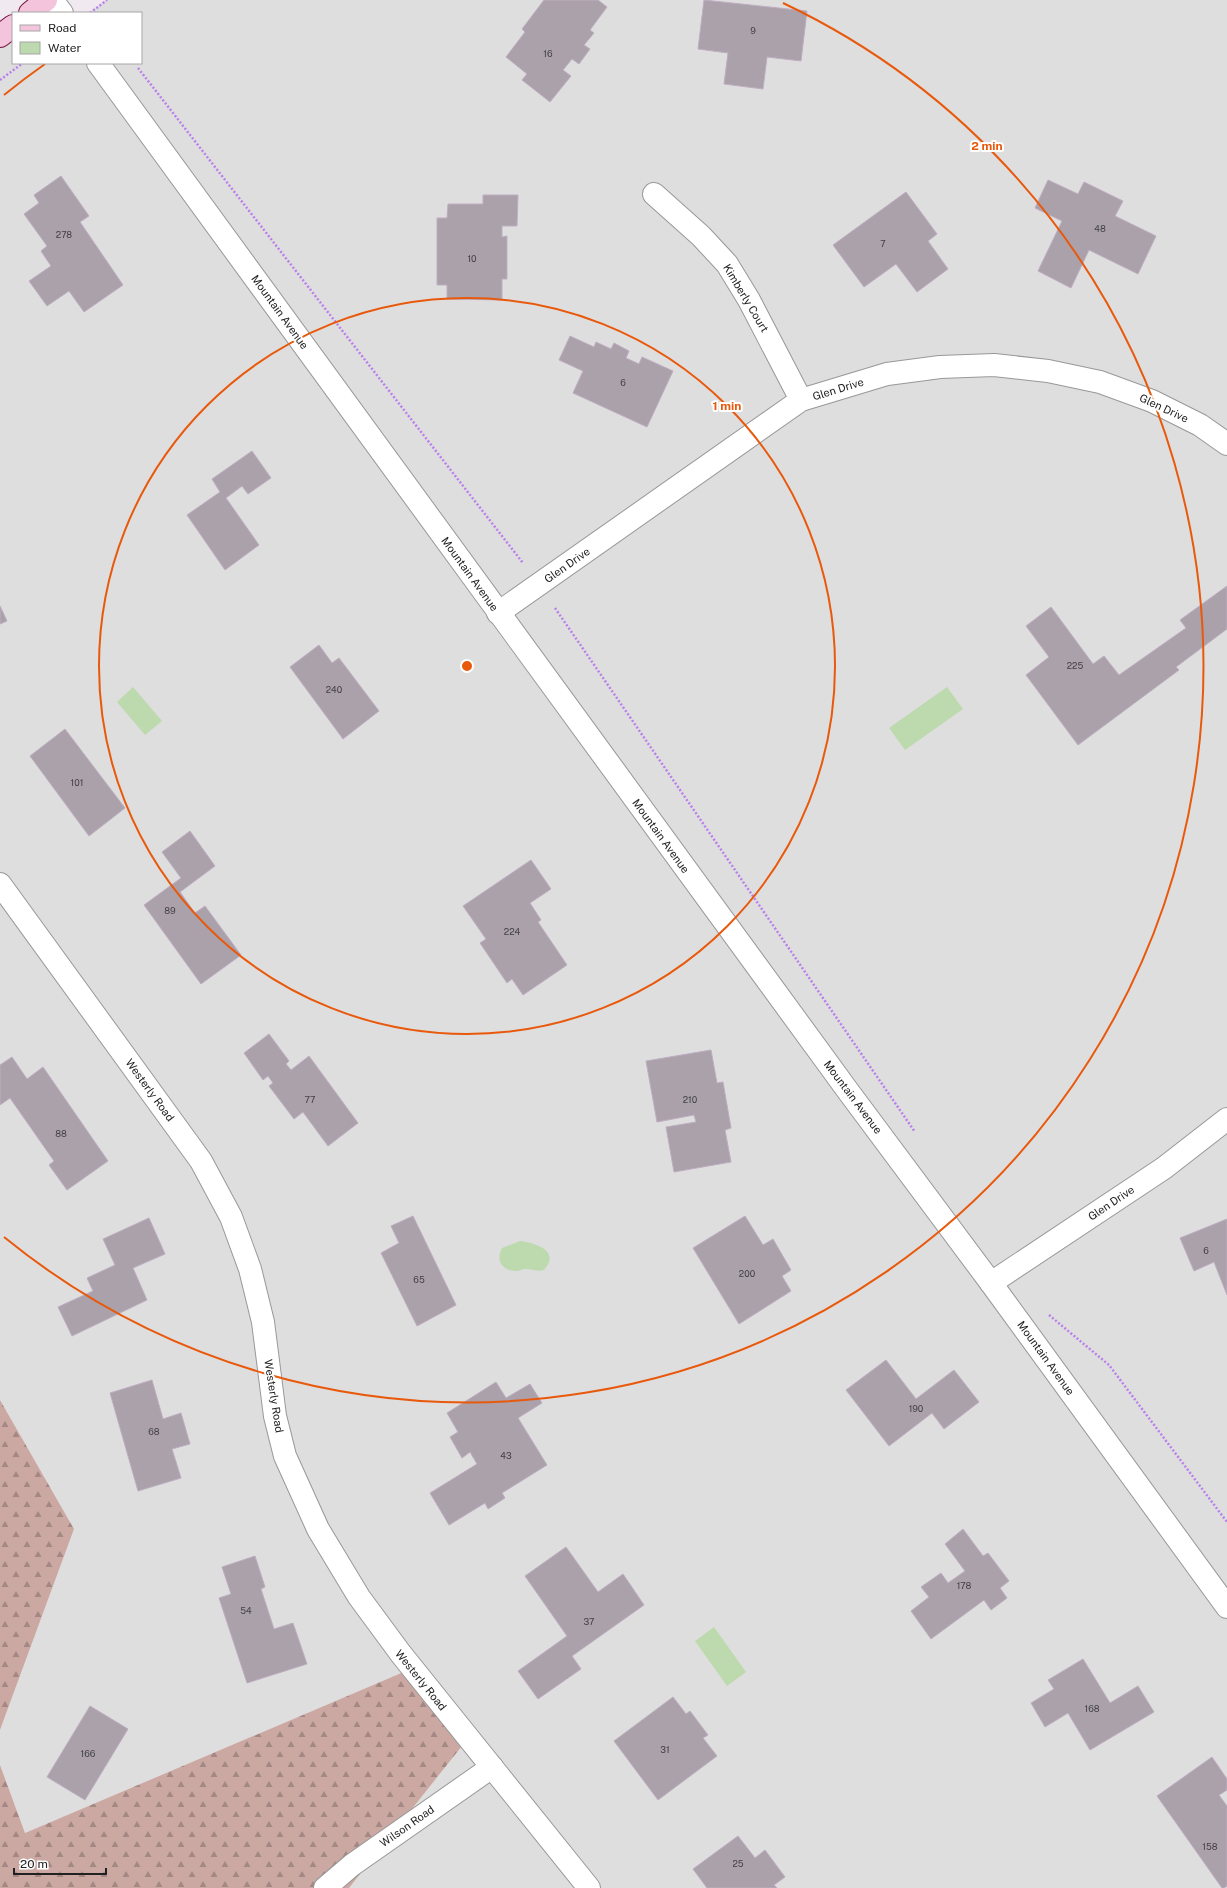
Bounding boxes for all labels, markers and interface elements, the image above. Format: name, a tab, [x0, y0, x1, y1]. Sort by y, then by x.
legend	[12, 12, 142, 64]
text: Road	[48, 21, 76, 35]
house number: 9	[750, 25, 756, 36]
text: Water	[48, 41, 82, 55]
house number: 16	[543, 48, 553, 59]
text: 2 min	[971, 139, 1003, 153]
house number: 48	[1094, 223, 1106, 234]
house number: 278	[56, 229, 72, 240]
house number: 7	[880, 238, 886, 249]
house number: 10	[467, 253, 477, 264]
street label: Kimberly Court	[721, 262, 771, 334]
street label: Mountain Avenue	[249, 273, 311, 351]
street label: Glen Drive	[811, 376, 865, 402]
house number: 6	[620, 377, 626, 388]
street label: Glen Drive	[1138, 391, 1190, 425]
text: 1 min	[713, 399, 741, 413]
street label: Mountain Avenue	[439, 535, 501, 613]
street label: Glen Drive	[542, 545, 592, 585]
centre of rings	[460, 659, 474, 673]
house number: 225	[1067, 660, 1083, 671]
house number: 240	[326, 684, 343, 695]
house number: 101	[71, 777, 83, 788]
street label: Mountain Avenue	[630, 797, 692, 875]
house number: 89	[164, 905, 176, 916]
house number: 224	[504, 926, 521, 937]
street label: Westerly Road	[123, 1057, 177, 1123]
street label: Mountain Avenue	[822, 1058, 884, 1136]
house number: 77	[305, 1094, 315, 1105]
house number: 210	[683, 1094, 698, 1105]
house number: 88	[55, 1128, 67, 1139]
street label: Glen Drive	[1086, 1183, 1136, 1223]
house number: 6	[1203, 1245, 1209, 1256]
house number: 200	[739, 1268, 756, 1279]
house number: 65	[413, 1274, 425, 1285]
street label: Mountain Avenue	[1015, 1319, 1077, 1397]
street label: Westerly Road	[262, 1359, 286, 1433]
house number: 190	[909, 1403, 924, 1414]
house number: 68	[148, 1426, 160, 1437]
house number: 43	[500, 1450, 512, 1461]
house number: 178	[957, 1580, 972, 1591]
house number: 54	[240, 1605, 252, 1616]
house number: 37	[584, 1616, 594, 1627]
street label: Westerly Road	[393, 1647, 449, 1713]
house number: 168	[1084, 1703, 1100, 1714]
house number: 31	[660, 1744, 670, 1755]
house number: 166	[81, 1748, 96, 1759]
street label: Wilson Road	[378, 1803, 436, 1849]
house number: 158	[1202, 1841, 1218, 1852]
scale bar	[14, 1850, 106, 1876]
text: 20 m	[20, 1857, 48, 1871]
house number: 25	[732, 1858, 744, 1869]

